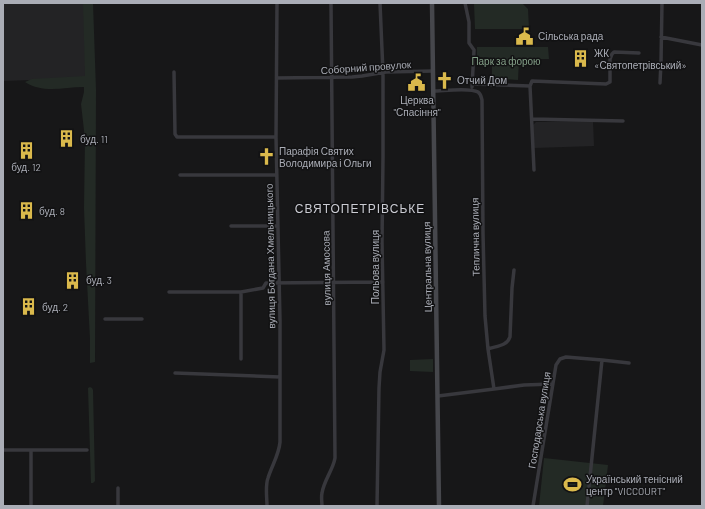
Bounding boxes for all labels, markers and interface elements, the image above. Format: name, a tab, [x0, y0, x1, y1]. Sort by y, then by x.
public building icon: Сільська рада	[515, 26, 535, 46]
place label: Сільська рада	[538, 30, 604, 42]
place label: ЖК «Святопетрівський»	[594, 47, 687, 71]
building icon: ЖК «Святопетрівський»	[571, 49, 591, 69]
park label: Парк за форою	[471, 55, 541, 67]
street label: Соборний провулок	[320, 58, 412, 76]
church icon: Отчий Дом	[434, 70, 454, 90]
public building icon: Церква "Спасіння"	[407, 73, 427, 93]
place label: Отчий Дом	[457, 74, 507, 86]
place label: Церква "Спасіння"	[393, 94, 441, 118]
building icon: буд. 11	[57, 129, 77, 149]
place label: буд. 11	[80, 133, 108, 145]
building icon: буд. 12	[16, 140, 36, 160]
place label: Парафія Святих Володимира і Ольги	[279, 145, 371, 169]
church icon: Парафія Святих Володимира і Ольги	[256, 147, 276, 167]
place label: буд. 12	[11, 161, 41, 173]
street label: вулиця Богдана Хмельницького	[263, 183, 277, 329]
street label: Теплична вулиця	[468, 198, 482, 276]
building icon: буд. 8	[16, 201, 36, 221]
district label: СВЯТОПЕТРІВСЬКЕ	[295, 201, 425, 215]
place label: буд. 8	[39, 205, 65, 217]
street label: Центральна вулиця	[420, 222, 434, 312]
street label: вулиця Амосова	[319, 230, 333, 306]
street label: Польова вулиця	[369, 230, 381, 304]
building icon: буд. 3	[63, 270, 83, 290]
place label: буд. 3	[86, 274, 112, 286]
building icon: буд. 2	[19, 297, 39, 317]
place label: буд. 2	[42, 301, 68, 313]
street label: Господарська вулиця	[525, 371, 553, 469]
place label: Український тенісний центр "VICCOURT"	[586, 473, 683, 497]
sports icon: Український тенісний центр "VICCOURT"	[563, 475, 583, 495]

